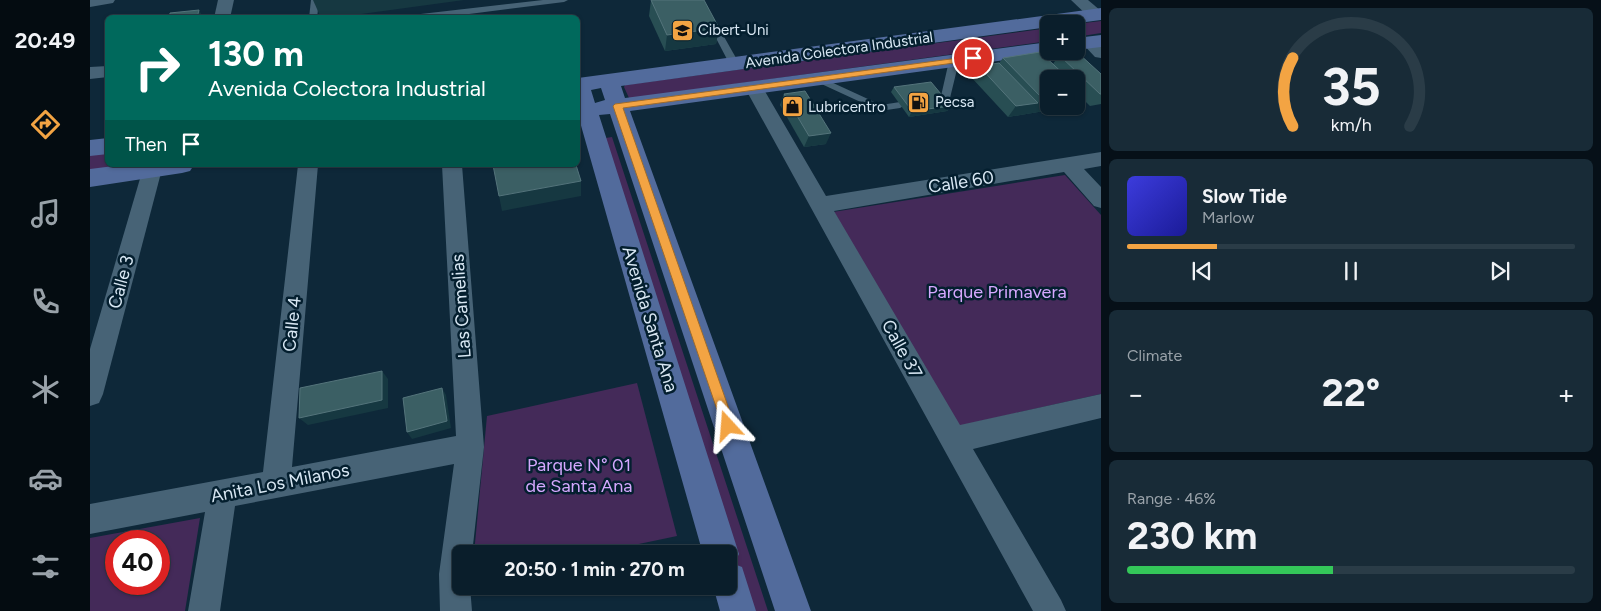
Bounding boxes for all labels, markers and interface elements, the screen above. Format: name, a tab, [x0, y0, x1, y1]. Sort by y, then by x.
map controls	[1040, 15, 1085, 115]
button: +	[1040, 15, 1085, 60]
school or university icon: Cibert-Uni	[670, 18, 694, 42]
place label: Cibert-Uni	[698, 21, 769, 39]
text: 20:49	[15, 27, 75, 54]
street label: Avenida Colectora Industrial	[744, 28, 934, 72]
text: 130 m	[208, 33, 304, 75]
icon: right	[125, 35, 190, 100]
pin	[952, 37, 994, 79]
icon: arrive	[959, 44, 987, 72]
text: 35	[1321, 56, 1381, 118]
button: −	[1040, 70, 1085, 115]
text: Avenida Colectora Industrial	[208, 75, 486, 102]
fuel station icon: Pecsa	[907, 90, 931, 114]
place label: Pecsa	[935, 93, 974, 111]
shop icon: Lubricentro	[780, 95, 804, 119]
place label: Lubricentro	[808, 98, 886, 116]
icon: directions	[28, 107, 63, 142]
text: km/h	[1331, 114, 1371, 135]
icon: arrive	[177, 130, 205, 158]
text: Then	[125, 133, 167, 156]
street label: Calle 60	[927, 166, 995, 198]
text: Slow Tide	[1202, 185, 1287, 208]
icon: music	[28, 196, 63, 231]
text: Marlow	[1202, 208, 1254, 227]
street label: Avenida Santa Ana	[617, 243, 683, 395]
street label: Calle 3	[103, 253, 139, 311]
street label: Las Camelias	[446, 253, 476, 359]
icon: previous	[1188, 257, 1216, 285]
icon: pause	[1337, 257, 1365, 285]
icon: next	[1486, 257, 1514, 285]
park label: Parque Primavera	[927, 281, 1067, 303]
icon: phone	[28, 284, 63, 319]
street label: Calle 4	[278, 295, 306, 353]
street label: Calle 37	[877, 316, 927, 383]
text: Climate	[1127, 346, 1182, 365]
text: 22°	[1322, 370, 1380, 416]
icon: climate	[28, 372, 63, 407]
text: −	[1127, 377, 1144, 411]
text: +	[1558, 377, 1575, 411]
position arrow	[701, 399, 753, 451]
park label: Parque N° 01 de Santa Ana	[526, 454, 632, 497]
street label: Anita Los Milanos	[209, 459, 351, 507]
icon: car	[28, 461, 63, 496]
text: Range · 46%	[1127, 489, 1216, 508]
text: 230 km	[1127, 513, 1257, 559]
speed limit sign: 40	[105, 530, 170, 595]
icon: filters	[28, 549, 63, 584]
text: 20:50 · 1 min · 270 m	[504, 558, 685, 581]

